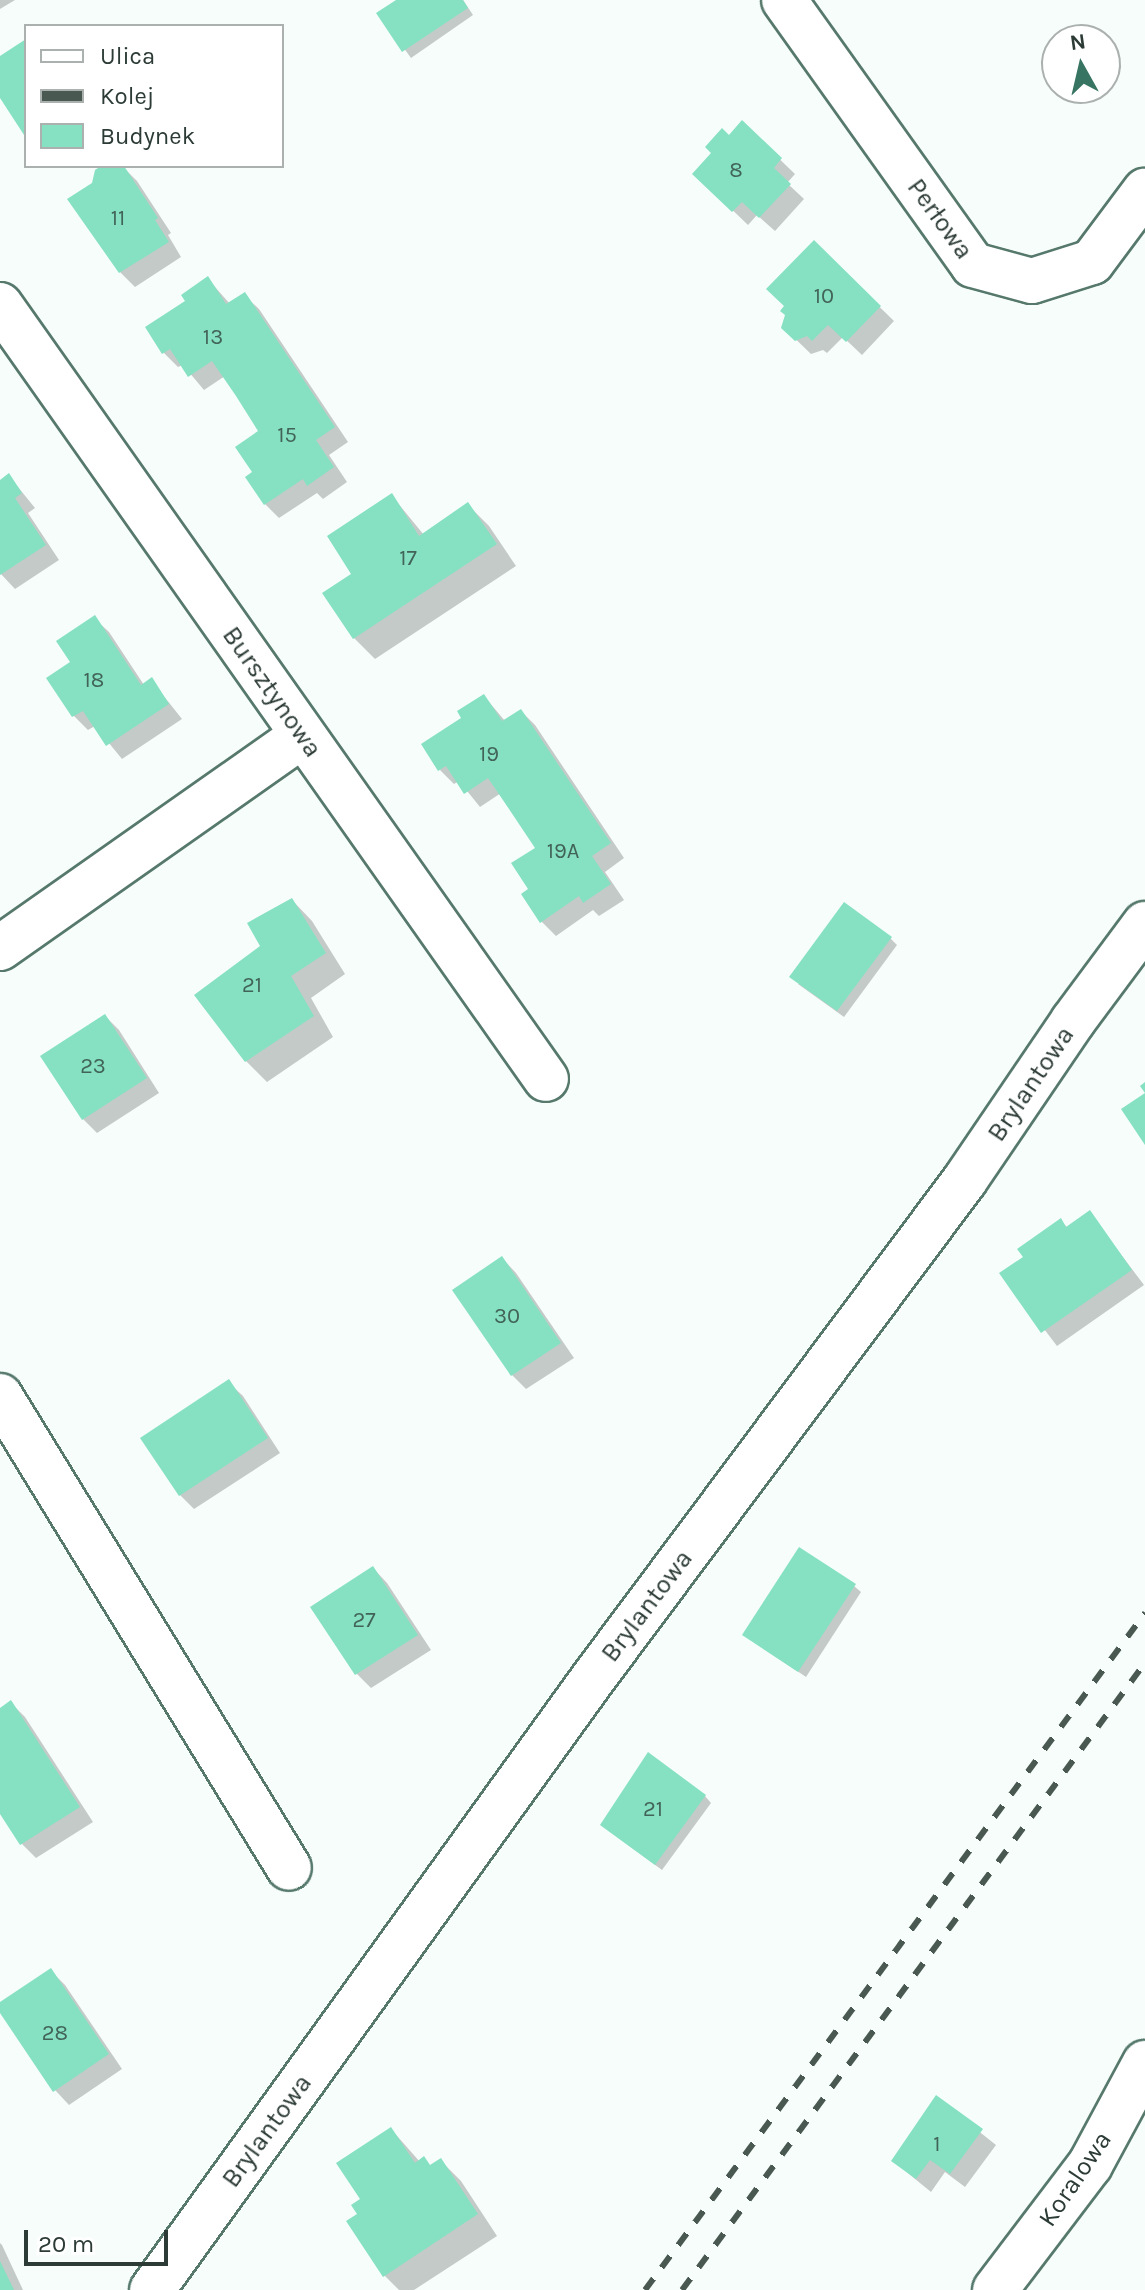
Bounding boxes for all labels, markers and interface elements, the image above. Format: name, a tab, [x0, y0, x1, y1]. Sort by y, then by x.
legend	[24, 24, 284, 168]
north arrow	[1041, 24, 1121, 104]
text: N	[1068, 28, 1088, 56]
text: Ulica	[100, 42, 155, 70]
text: Kolej	[100, 82, 154, 110]
text: Budynek	[100, 122, 195, 150]
house number: 8	[729, 158, 743, 184]
street label: Perłowa	[900, 173, 980, 265]
house number: 11	[111, 206, 125, 232]
house number: 10	[814, 284, 834, 310]
house number: 13	[203, 325, 223, 351]
house number: 15	[277, 423, 297, 449]
house number: 17	[399, 546, 417, 572]
street label: Bursztynowa	[216, 621, 328, 763]
house number: 18	[84, 668, 104, 694]
house number: 19	[479, 742, 499, 768]
house number: 19A	[547, 839, 579, 865]
house number: 21	[242, 973, 262, 999]
street label: Brylantowa	[981, 1021, 1081, 1147]
house number: 23	[80, 1054, 106, 1080]
house number: 30	[494, 1304, 520, 1330]
street label: Brylantowa	[595, 1544, 699, 1668]
house number: 27	[352, 1608, 376, 1634]
house number: 21	[643, 1797, 663, 1823]
house number: 28	[42, 2021, 68, 2047]
street label: Brylantowa	[216, 2068, 318, 2194]
street label: Koralowa	[1032, 2125, 1118, 2233]
house number: 1	[933, 2132, 941, 2158]
scale bar	[28, 2214, 172, 2264]
text: 20 m	[38, 2230, 94, 2258]

